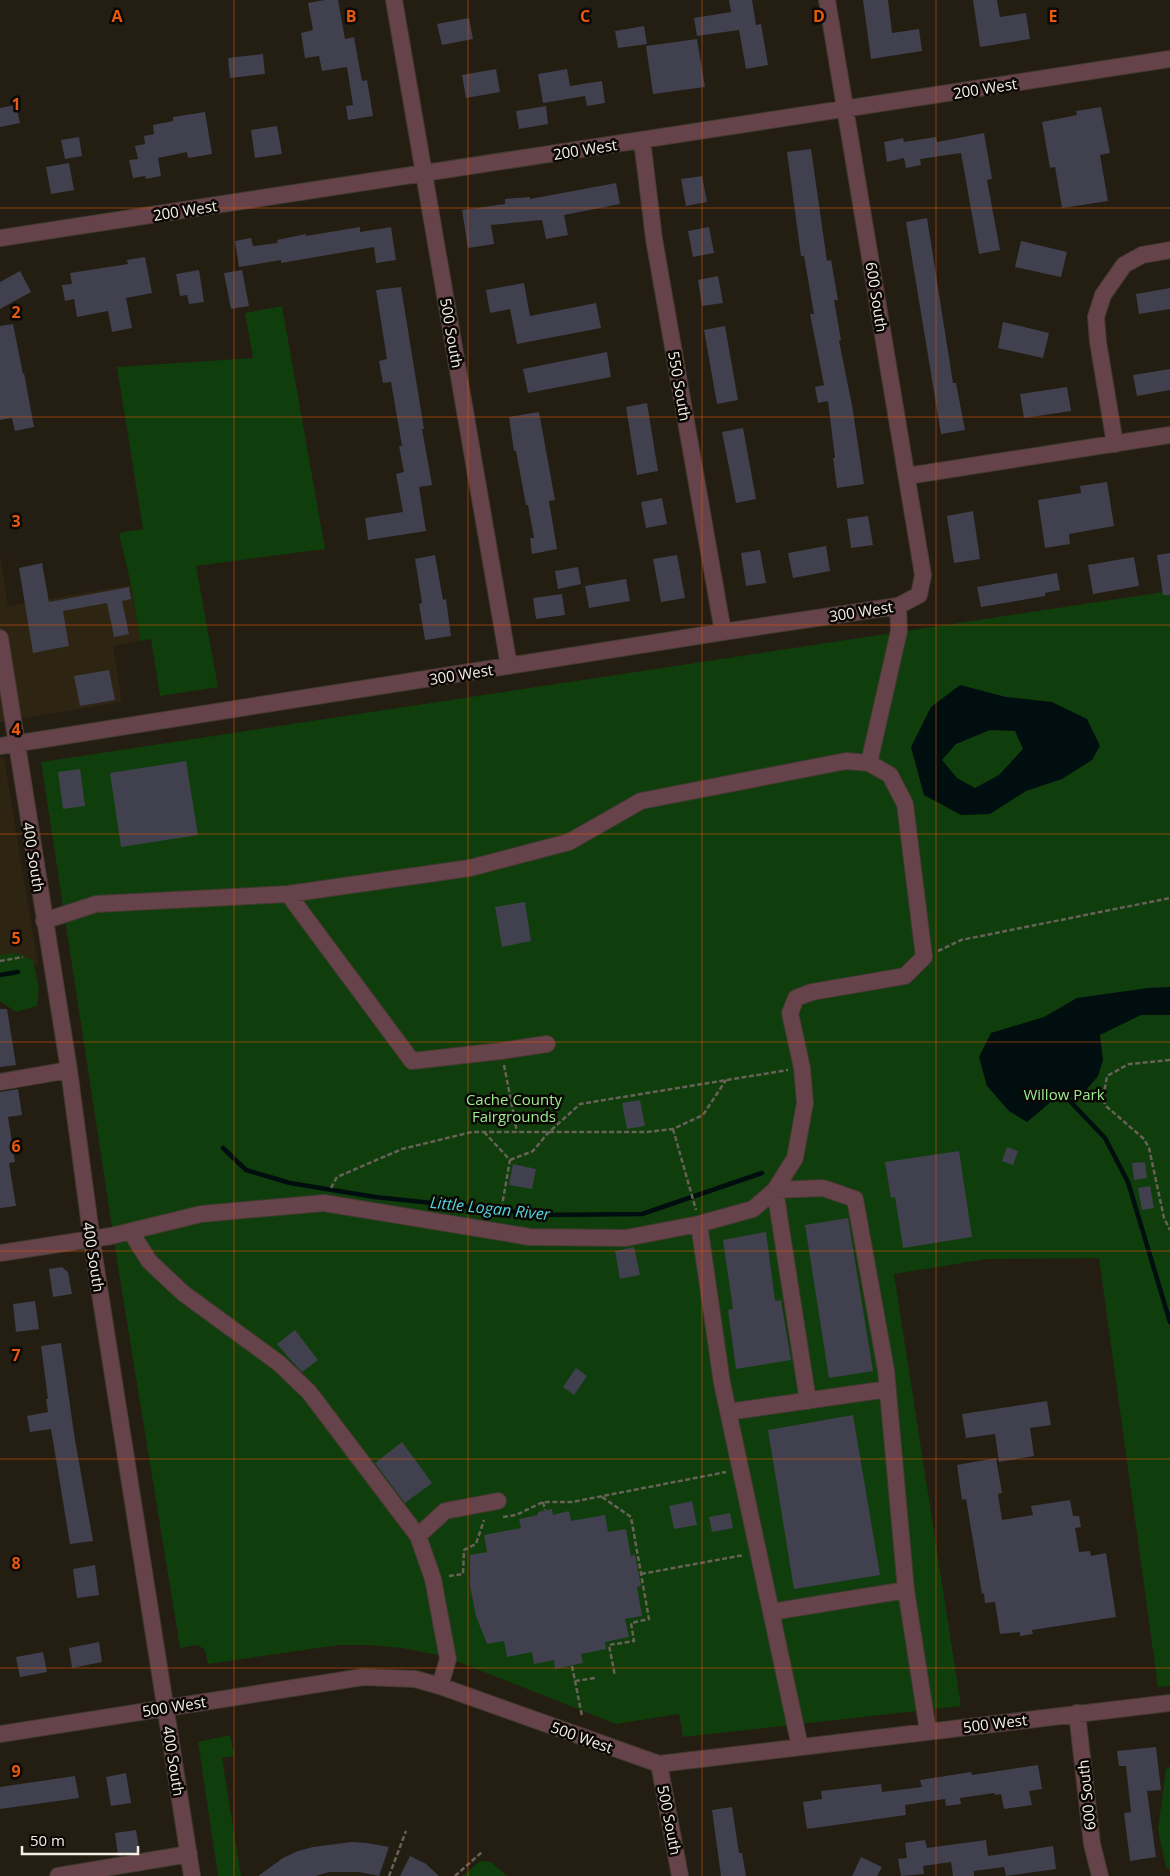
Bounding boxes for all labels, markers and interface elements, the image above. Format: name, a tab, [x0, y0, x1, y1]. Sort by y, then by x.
text: A	[111, 5, 123, 27]
text: B	[346, 5, 356, 27]
text: C	[580, 5, 590, 27]
text: D	[813, 5, 825, 27]
text: E	[1049, 5, 1058, 27]
street label: 200 West	[952, 73, 1018, 103]
text: 1	[11, 93, 21, 115]
street label: 200 West	[552, 134, 618, 164]
street label: 200 West	[152, 195, 218, 225]
street label: 600 South	[862, 261, 892, 333]
street label: 500 South	[436, 296, 468, 370]
text: 2	[11, 301, 21, 323]
street label: 550 South	[664, 349, 696, 423]
text: 3	[11, 510, 21, 532]
street label: 300 West	[828, 596, 894, 626]
street label: 300 West	[428, 659, 494, 689]
text: 4	[11, 718, 21, 740]
street label: 400 South	[19, 821, 49, 893]
text: 5	[11, 927, 21, 949]
park label: Willow Park	[1023, 1084, 1105, 1104]
park label: Cache County Fairgrounds	[466, 1089, 563, 1126]
text: 6	[11, 1135, 21, 1157]
water label: Little Logan River	[429, 1191, 552, 1225]
street label: 400 South	[79, 1221, 109, 1293]
text: 7	[11, 1344, 21, 1366]
text: 8	[11, 1552, 21, 1574]
street label: 500 West	[141, 1691, 207, 1721]
street label: 500 West	[962, 1709, 1028, 1737]
street label: 500 West	[548, 1717, 616, 1757]
street label: 400 South	[159, 1725, 189, 1797]
street label: 600 South	[1072, 1759, 1100, 1831]
text: 9	[11, 1760, 21, 1782]
street label: 500 South	[653, 1783, 687, 1857]
scale bar	[22, 1824, 139, 1856]
text: 50 m	[30, 1830, 65, 1850]

